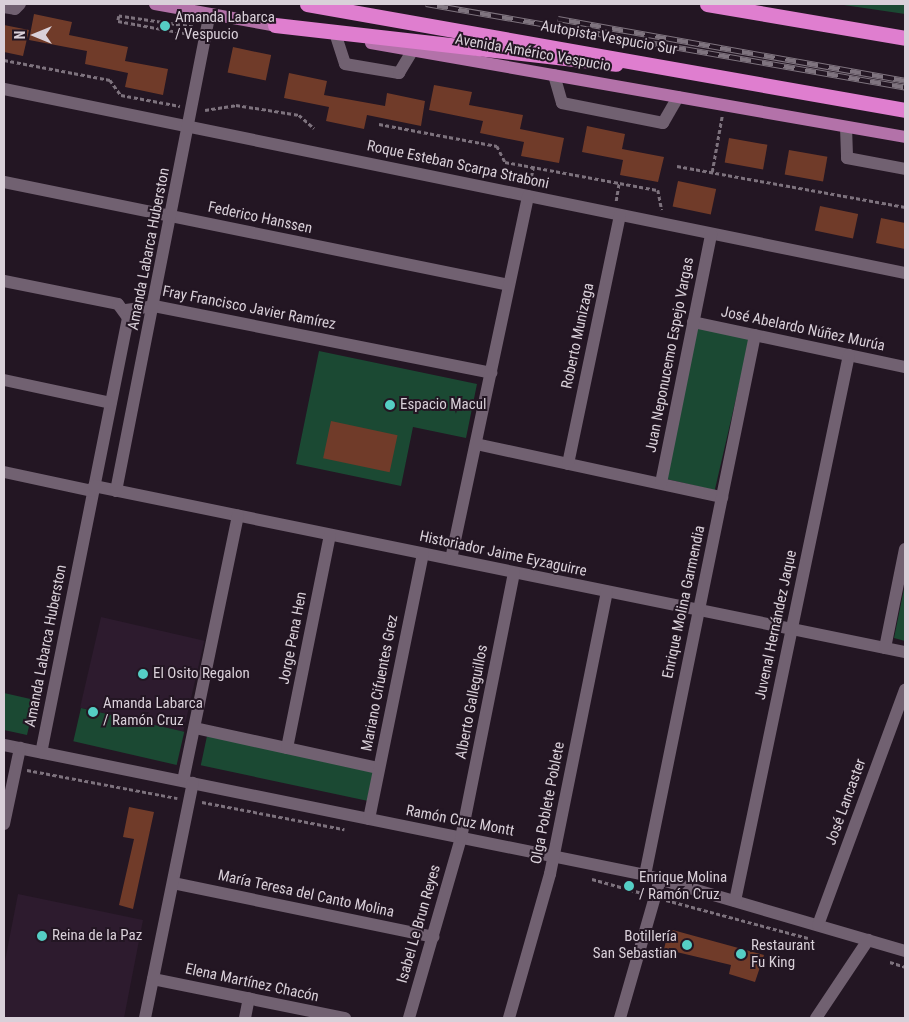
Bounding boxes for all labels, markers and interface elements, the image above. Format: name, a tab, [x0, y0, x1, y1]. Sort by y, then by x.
place label: Amanda Labarca / Vespucio	[175, 8, 275, 43]
north arrow	[10, 10, 60, 60]
street label: Autopista Vespucio Sur	[540, 17, 678, 59]
marker: Amanda Labarca / Vespucio	[159, 20, 171, 32]
street label: Avenida Américo Vespucio	[454, 30, 612, 76]
text: N	[12, 31, 28, 39]
street label: Roque Esteban Scarpa Straboni	[365, 137, 551, 193]
street label: Amanda Labarca Huberston	[124, 166, 174, 332]
street label: Federico Hanssen	[206, 198, 314, 238]
street label: Juan Neponucemo Espejo Vargas	[642, 256, 698, 454]
street label: Roberto Munizaga	[558, 281, 598, 391]
street label: Fray Francisco Javier Ramírez	[161, 282, 337, 334]
street label: José Abelardo Núñez Murúa	[719, 303, 887, 355]
place label: Espacio Macul	[400, 396, 486, 414]
marker: Espacio Macul	[384, 399, 396, 411]
street label: Enrique Molina Garmendia	[659, 524, 709, 680]
street label: Historiador Jaime Eyzaguirre	[418, 527, 588, 581]
street label: Juvenal Hernández Jaque	[751, 549, 801, 701]
street label: Amanda Labarca Huberston	[21, 563, 71, 729]
street label: Jorge Pena Hen	[275, 590, 311, 686]
street label: Mariano Cifuentes Grez	[358, 613, 402, 753]
street label: Alberto Galleguillos	[452, 643, 492, 761]
place label: El Osito Regalon	[153, 665, 250, 683]
marker: El Osito Regalon	[137, 668, 149, 680]
place label: Amanda Labarca / Ramón Cruz	[103, 694, 203, 729]
marker: Amanda Labarca / Ramón Cruz	[87, 706, 99, 718]
street label: Olga Poblete Poblete	[527, 740, 569, 866]
street label: José Lancaster	[822, 756, 870, 848]
street label: Ramón Cruz Montt	[404, 802, 516, 840]
street label: Isabel Le Brun Reyes	[393, 863, 445, 985]
street label: María Teresa del Canto Molina	[216, 866, 396, 922]
place label: Enrique Molina / Ramón Cruz	[639, 868, 727, 903]
marker: Enrique Molina / Ramón Cruz	[623, 880, 635, 892]
place label: Reina de la Paz	[52, 927, 142, 945]
place label: Botillería San Sebastian	[593, 927, 677, 962]
marker: Reina de la Paz	[36, 930, 48, 942]
place label: Restaurant Fu King	[751, 936, 815, 971]
marker: Botillería San Sebastian	[681, 939, 693, 951]
marker: Restaurant Fu King	[735, 948, 747, 960]
street label: Elena Martínez Chacón	[184, 960, 320, 1006]

